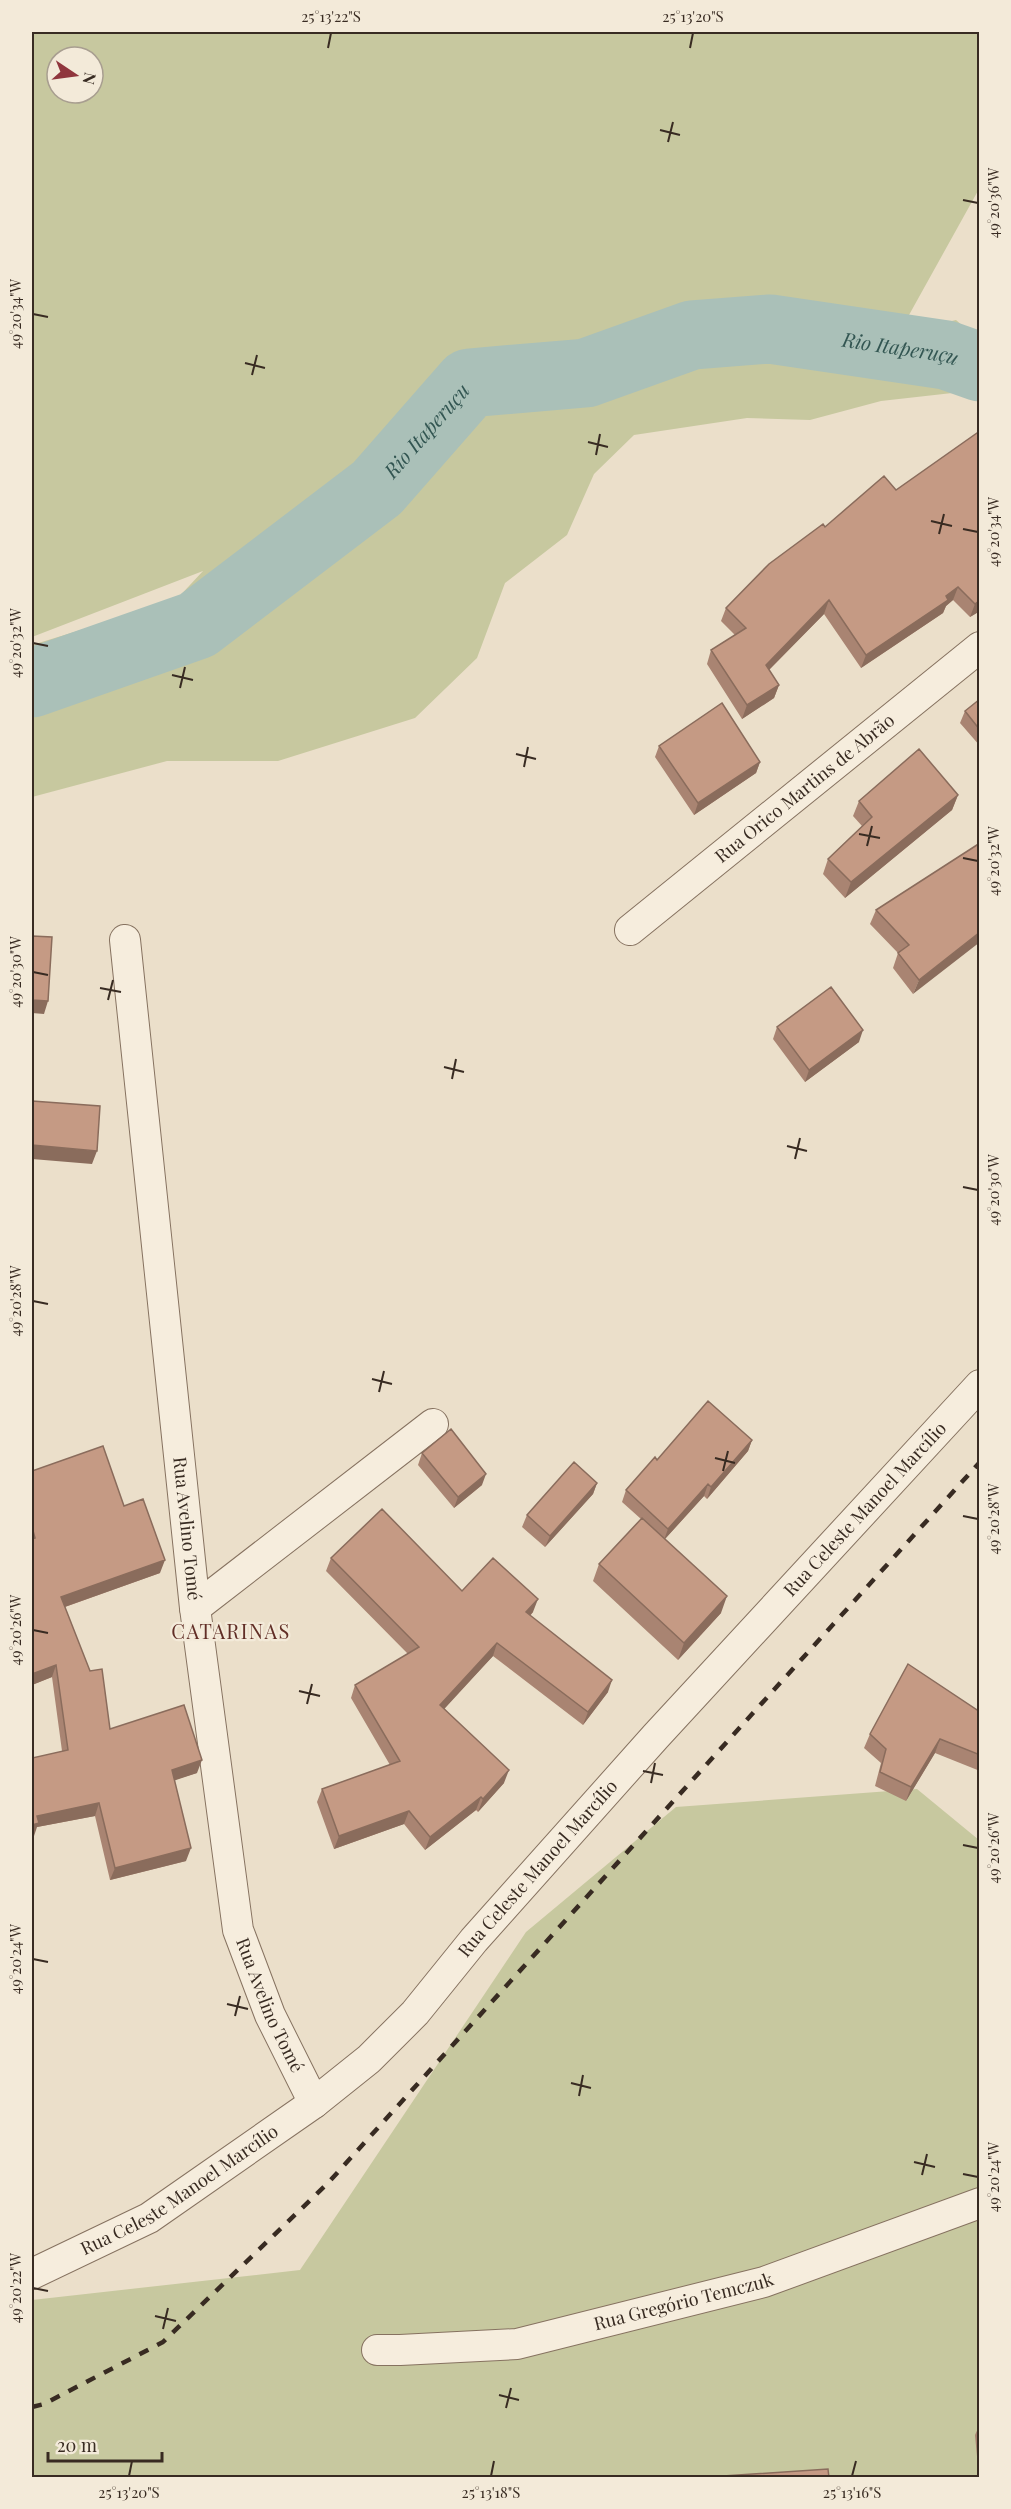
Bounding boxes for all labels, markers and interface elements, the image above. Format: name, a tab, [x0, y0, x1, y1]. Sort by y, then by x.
text: 25°13'22"S	[301, 6, 361, 26]
text: 25°13'20"S	[662, 6, 724, 26]
north arrow	[45, 45, 105, 105]
text: N	[78, 70, 102, 87]
text: 49°20'36"W	[983, 167, 1003, 238]
text: 49°20'34"W	[5, 279, 25, 349]
water label: Rio Itaperuçu	[840, 325, 963, 371]
water label: Rio Itaperuçu	[376, 377, 475, 484]
text: 49°20'34"W	[983, 497, 1003, 567]
text: 49°20'32"W	[5, 608, 25, 678]
street label: Rua Orico Martins de Abrão	[710, 708, 899, 868]
text: 49°20'32"W	[983, 826, 1003, 896]
text: 49°20'30"W	[5, 936, 25, 1008]
text: 49°20'30"W	[983, 1154, 1003, 1226]
text: 49°20'28"W	[5, 1265, 25, 1337]
street label: Rua Celeste Manoel Marcílio	[778, 1416, 951, 1601]
street label: Rua Avelino Tomé	[168, 1456, 207, 1602]
text: 49°20'28"W	[983, 1483, 1003, 1555]
text: 49°20'26"W	[5, 1594, 25, 1665]
district label: CATARINAS	[171, 1617, 291, 1644]
street label: Rua Celeste Manoel Marcílio	[452, 1774, 622, 1962]
text: 49°20'26"W	[983, 1812, 1003, 1883]
text: 49°20'24"W	[5, 1923, 25, 1994]
street label: Rua Avelino Tomé	[231, 1934, 310, 2076]
street label: Rua Celeste Manoel Marcílio	[76, 2119, 283, 2260]
text: 49°20'24"W	[983, 2141, 1003, 2212]
text: 49°20'22"W	[5, 2252, 25, 2323]
street label: Rua Gregório Temczuk	[591, 2267, 777, 2335]
scale bar	[48, 2425, 162, 2463]
text: 20 m	[57, 2433, 97, 2457]
text: 25°13'20"S	[98, 2482, 160, 2502]
text: 25°13'18"S	[462, 2482, 520, 2502]
text: 25°13'16"S	[823, 2482, 881, 2502]

